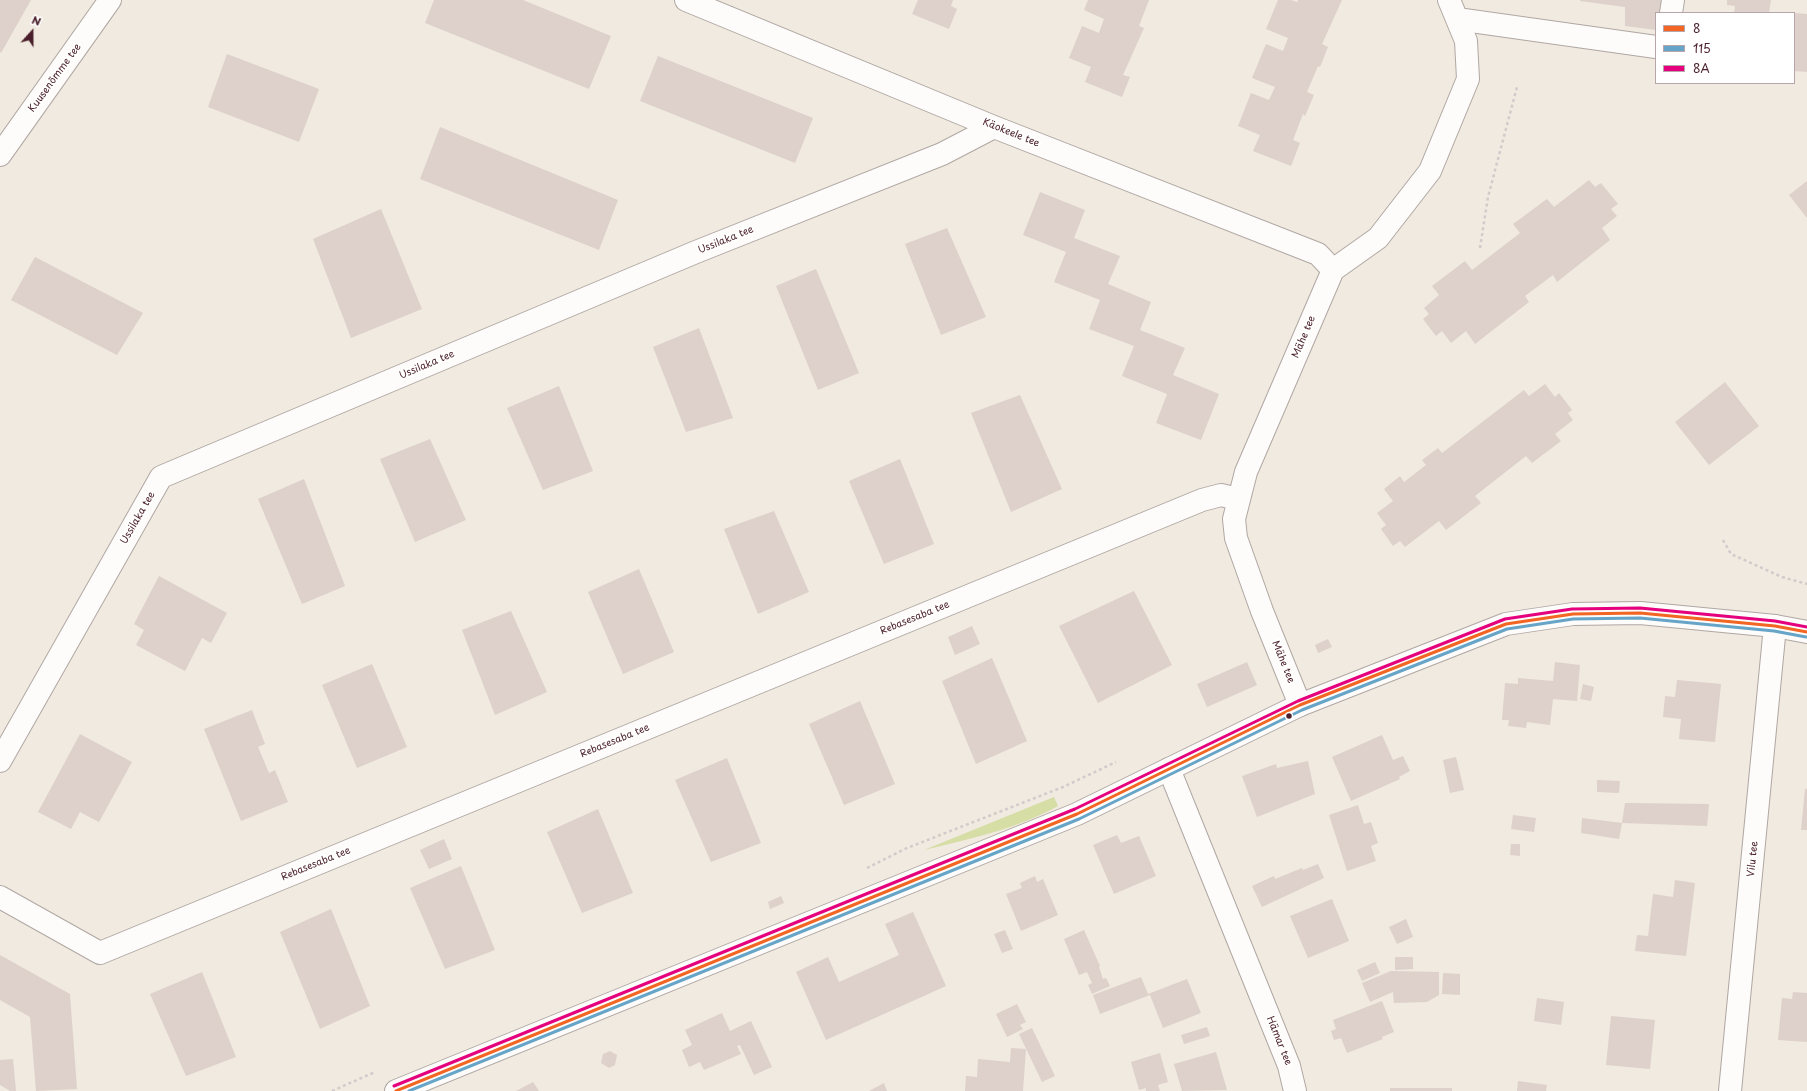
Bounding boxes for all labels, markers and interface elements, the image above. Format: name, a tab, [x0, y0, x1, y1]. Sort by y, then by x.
text: N	[29, 11, 44, 30]
north arrow	[12, 12, 52, 52]
legend	[1655, 12, 1795, 84]
text: 8	[1693, 19, 1701, 37]
text: 115	[1693, 39, 1711, 57]
street label: Kuusenõmme tee	[26, 41, 84, 115]
text: 8A	[1693, 59, 1710, 77]
street label: Käokeele tee	[981, 116, 1041, 150]
street label: Ussilaka tee	[697, 223, 755, 257]
street label: Mähe tee	[1290, 314, 1318, 360]
street label: Ussilaka tee	[398, 348, 456, 382]
street label: Ussilaka tee	[118, 490, 158, 546]
street label: Rebasesaba tee	[879, 599, 951, 637]
street label: Mähe tee	[1269, 639, 1297, 685]
unlabelled marker	[1284, 711, 1294, 721]
street label: Rebasesaba tee	[579, 722, 651, 760]
street label: Vilu tee	[1745, 841, 1761, 877]
street label: Rebasesaba tee	[280, 845, 352, 883]
street label: Hämar tee	[1264, 1015, 1294, 1067]

